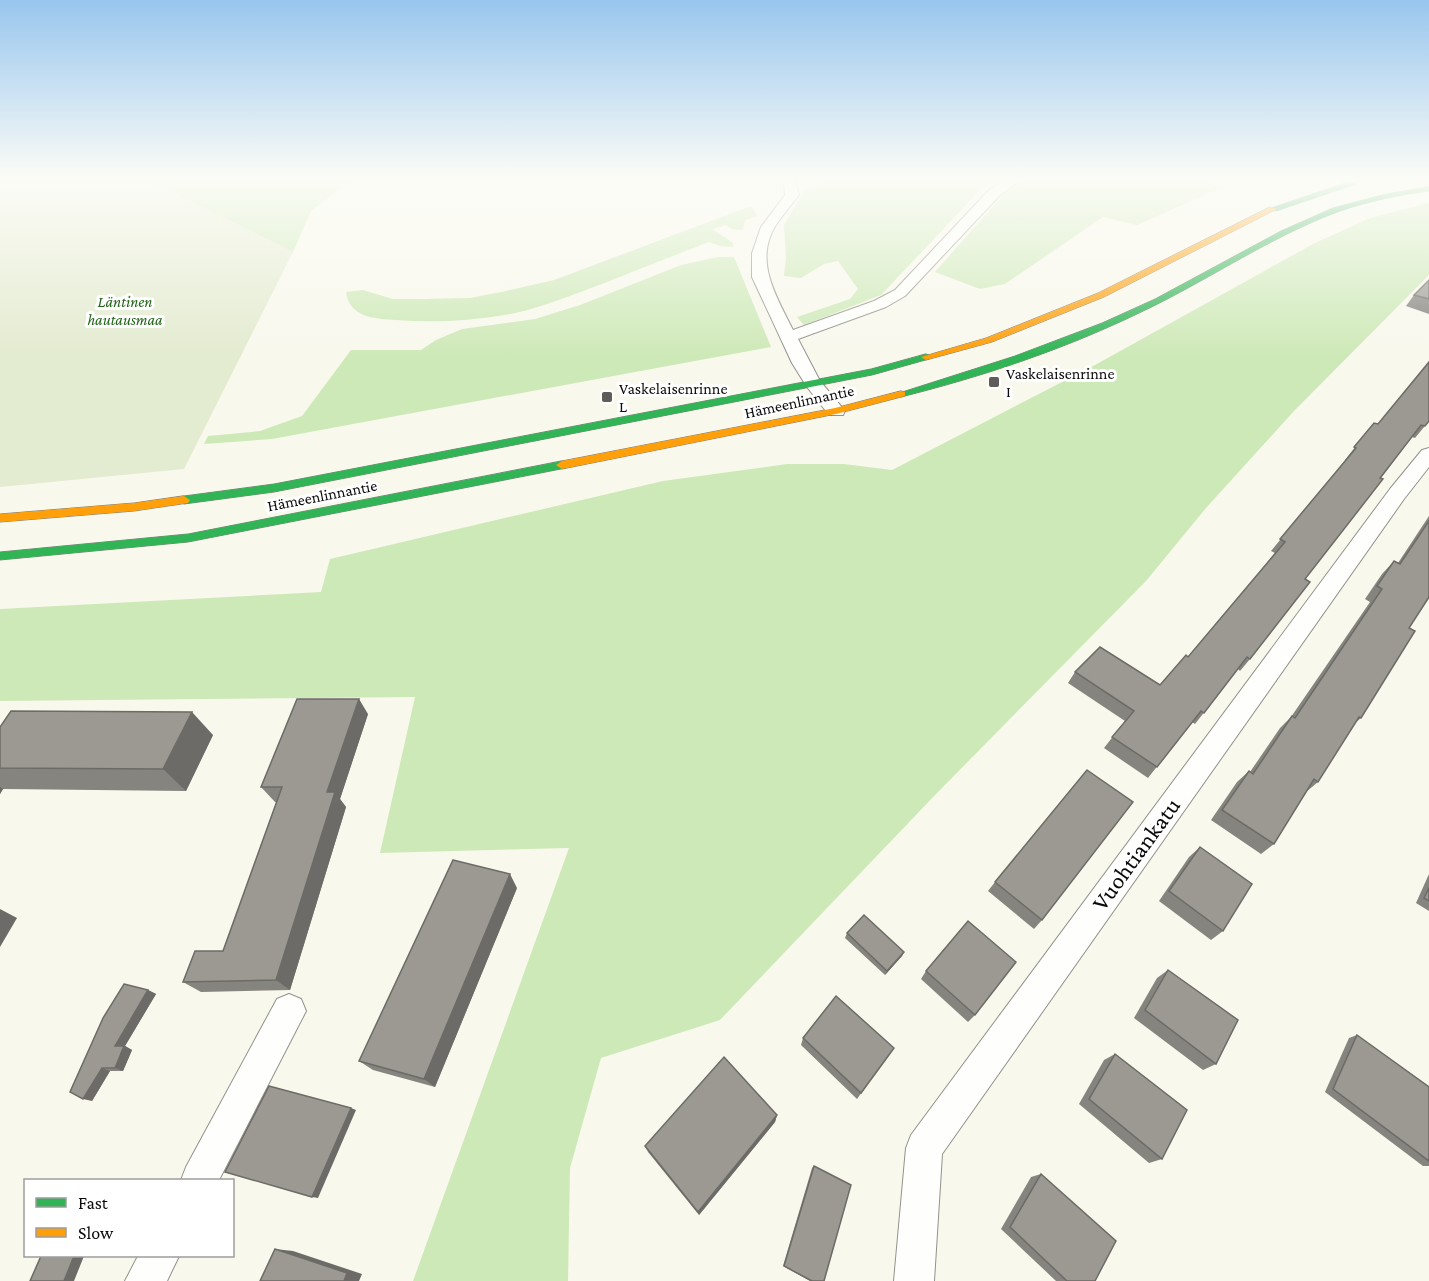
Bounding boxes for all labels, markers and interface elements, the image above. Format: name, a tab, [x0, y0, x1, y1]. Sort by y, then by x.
park label: Läntinen hautausmaa	[87, 293, 163, 328]
place label: Vaskelaisenrinne I	[1006, 365, 1114, 400]
marker: Vaskelaisenrinne I	[987, 375, 1001, 389]
place label: Vaskelaisenrinne L	[619, 380, 727, 415]
street label: Hämeenlinnantie	[743, 382, 855, 421]
marker: Vaskelaisenrinne L	[600, 390, 614, 404]
street label: Hämeenlinnantie	[266, 477, 378, 514]
street label: Vuohtiankatu	[1086, 792, 1186, 915]
legend	[24, 1179, 234, 1257]
text: Fast	[78, 1193, 109, 1213]
text: Slow	[78, 1223, 114, 1243]

